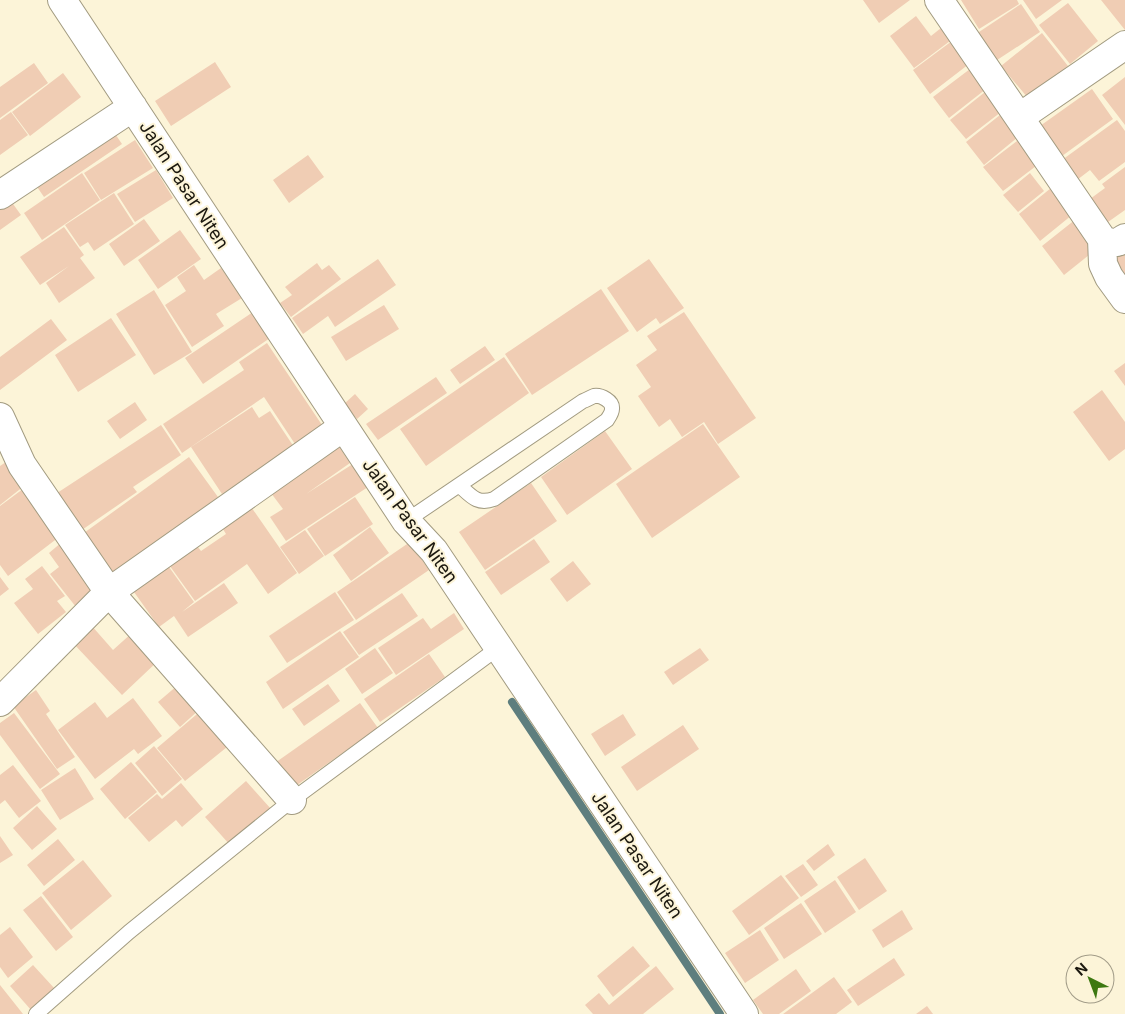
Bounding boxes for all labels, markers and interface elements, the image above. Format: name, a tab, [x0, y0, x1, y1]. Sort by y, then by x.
street label: Jalan Pasar Niten	[135, 117, 234, 253]
street label: Jalan Pasar Niten	[358, 455, 463, 587]
street label: Jalan Pasar Niten	[587, 787, 688, 922]
north arrow	[1065, 954, 1115, 1004]
text: N	[1071, 959, 1091, 979]

